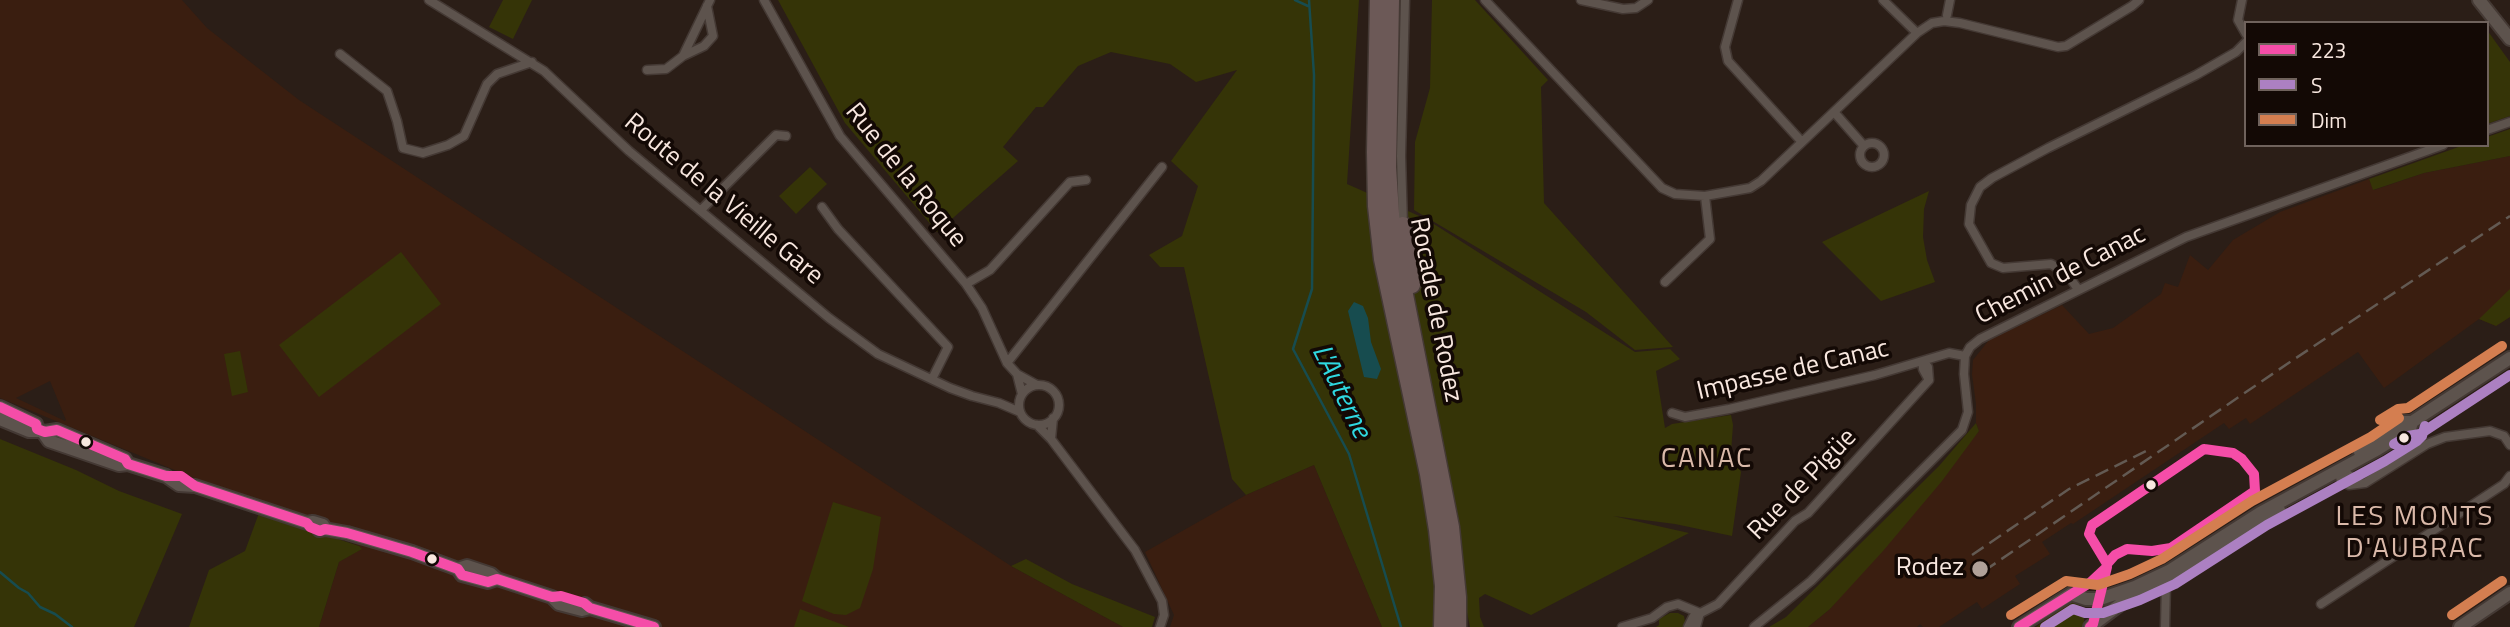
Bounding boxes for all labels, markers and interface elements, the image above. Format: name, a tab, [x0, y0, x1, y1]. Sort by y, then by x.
legend	[2244, 21, 2489, 147]
text: 223	[2311, 34, 2346, 66]
text: S	[2311, 69, 2322, 101]
street label: Rue de la Roque	[837, 98, 973, 254]
text: Dim	[2311, 104, 2347, 136]
street label: Route de la Vieille Gare	[617, 108, 829, 292]
street label: Rocade de Rodez	[1402, 215, 1468, 405]
street label: Chemin de Canac	[1971, 220, 2151, 332]
street label: Impasse de Canac	[1694, 334, 1892, 408]
water label: L'Auterne	[1303, 340, 1377, 444]
street label: Rue de Pigüe	[1742, 423, 1864, 547]
unlabelled marker	[2397, 431, 2411, 445]
unlabelled marker	[79, 435, 93, 449]
district label: CANAC	[1661, 443, 1753, 477]
unlabelled marker	[2144, 478, 2158, 492]
district label: LES MONTS D'AUBRAC	[2337, 501, 2493, 567]
unlabelled marker	[425, 552, 439, 566]
place label: Rodez	[1896, 553, 1964, 585]
marker: Rodez	[1970, 559, 1990, 579]

